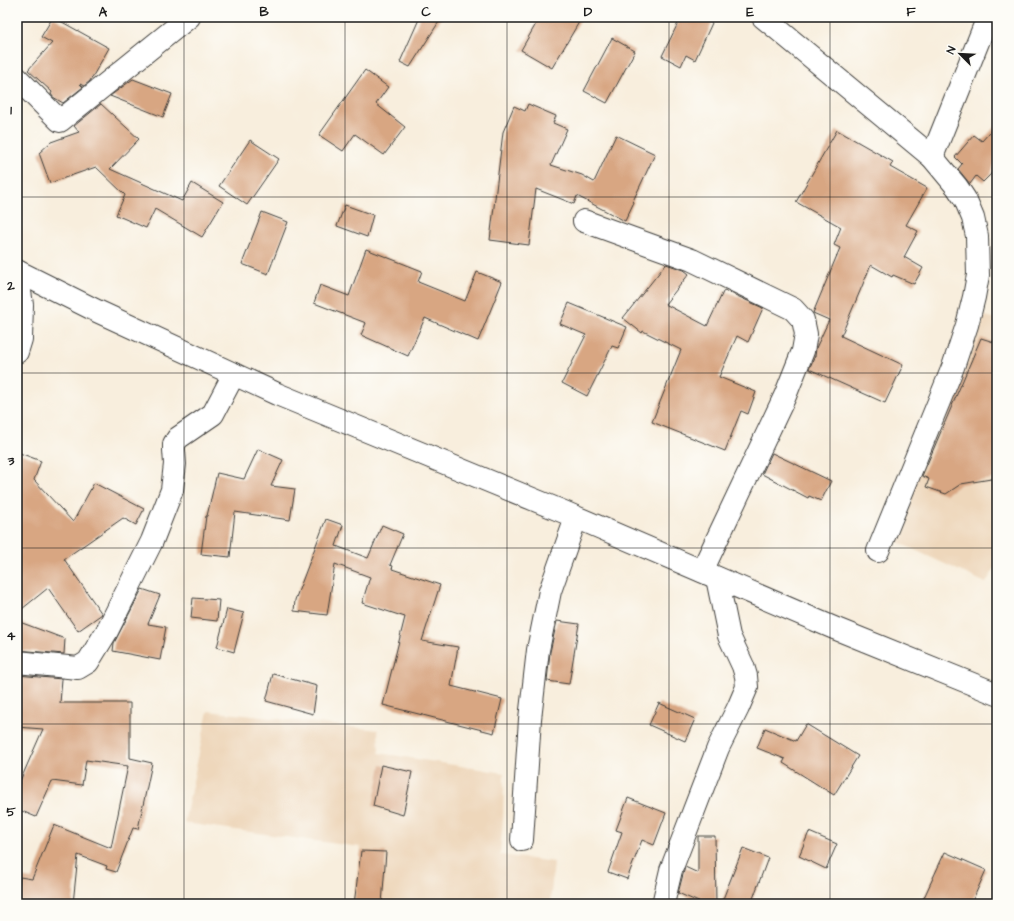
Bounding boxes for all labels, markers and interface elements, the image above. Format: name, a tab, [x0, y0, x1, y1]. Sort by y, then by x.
text: A	[99, 3, 108, 21]
text: B	[259, 3, 269, 21]
text: C	[421, 3, 431, 21]
text: D	[584, 3, 593, 21]
text: E	[746, 3, 754, 21]
text: F	[906, 3, 916, 21]
north arrow	[940, 34, 980, 74]
text: N	[943, 44, 960, 56]
text: 1	[10, 101, 12, 119]
text: 2	[6, 277, 15, 295]
text: 3	[7, 452, 15, 470]
text: 4	[7, 627, 16, 645]
text: 5	[6, 803, 16, 821]

